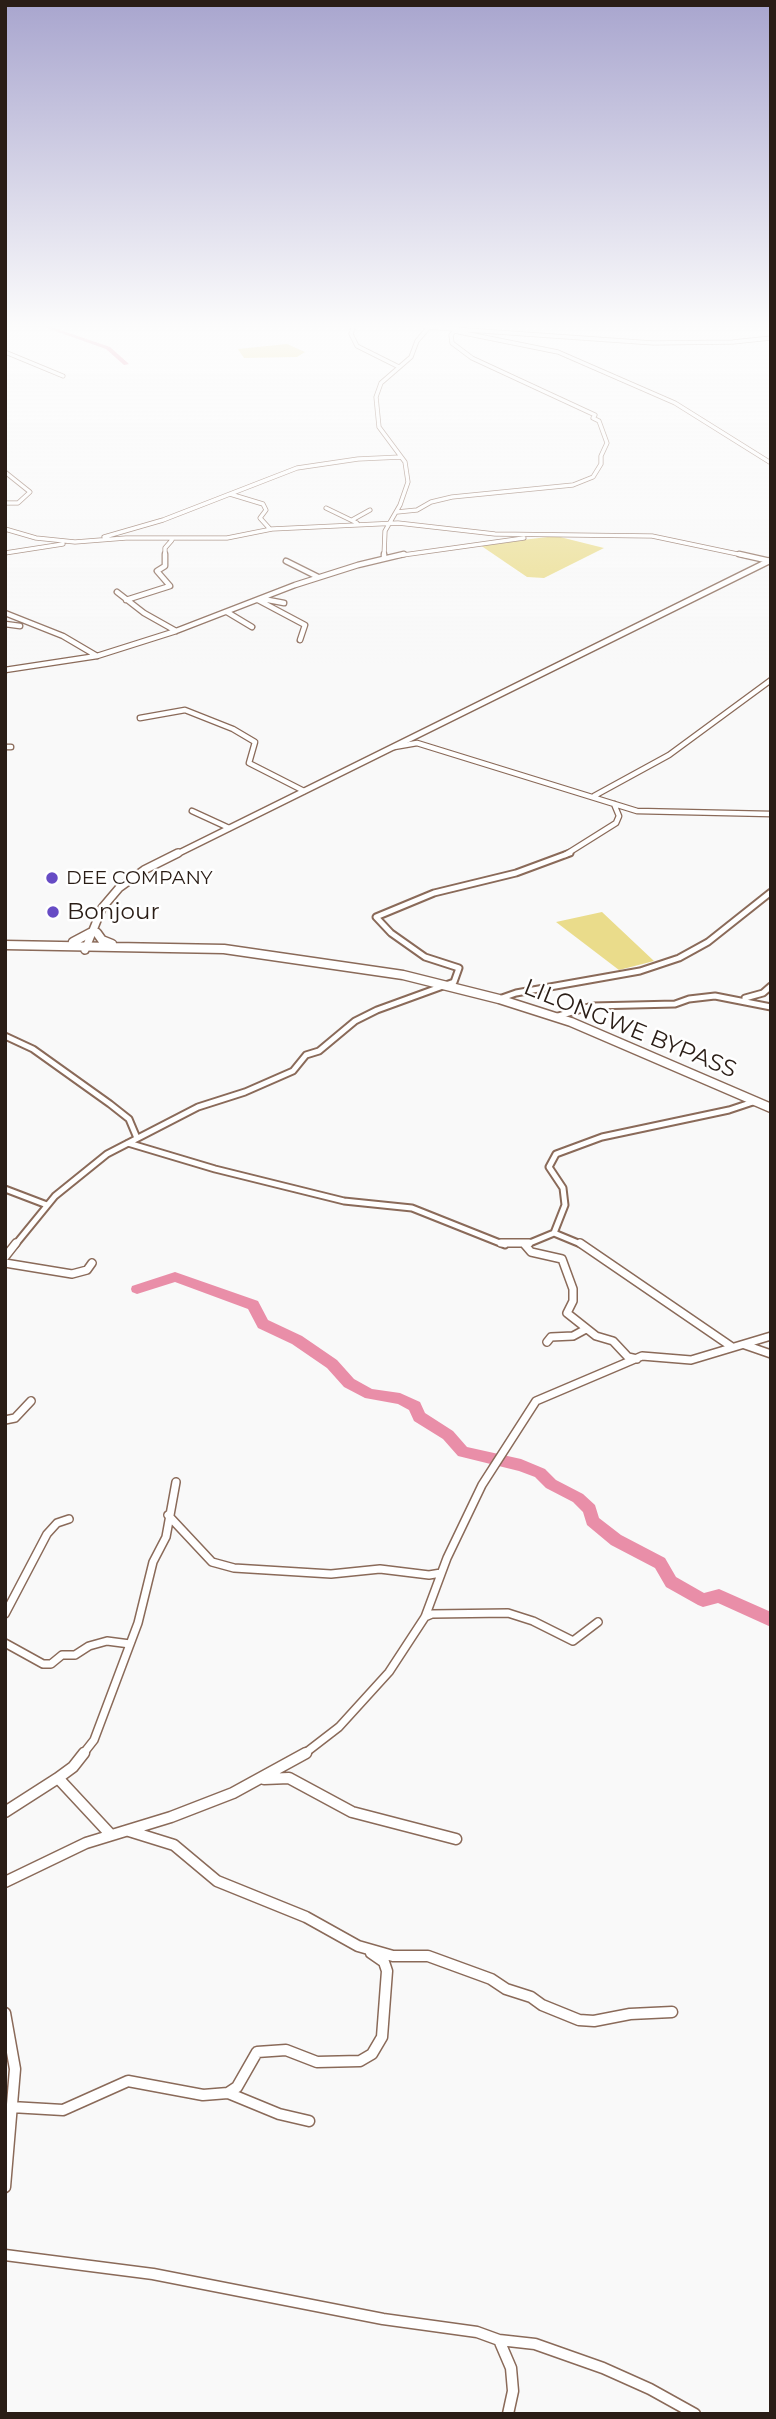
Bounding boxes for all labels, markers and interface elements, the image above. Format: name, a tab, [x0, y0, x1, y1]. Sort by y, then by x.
place label: DEE COMPANY	[66, 867, 213, 889]
marker: DEE COMPANY	[44, 870, 60, 886]
place label: Bonjour	[67, 898, 160, 926]
marker: Bonjour	[45, 904, 61, 920]
street label: LILONGWE BYPASS	[520, 974, 740, 1084]

